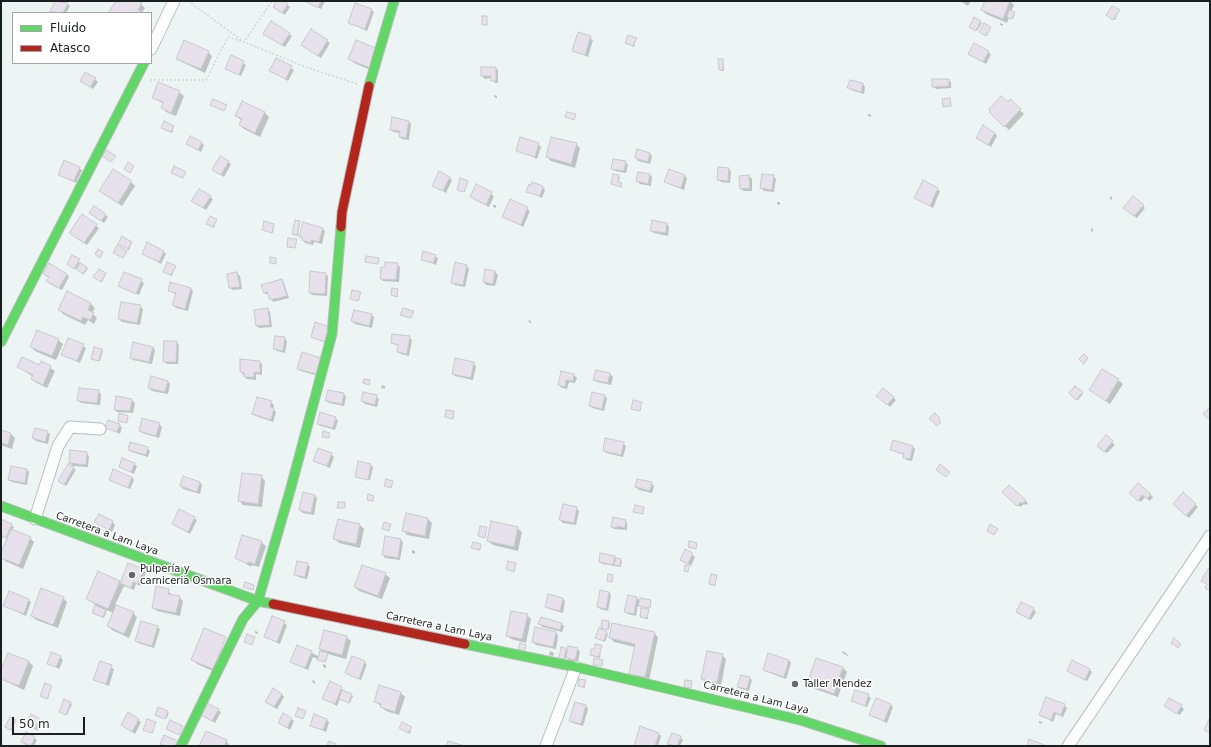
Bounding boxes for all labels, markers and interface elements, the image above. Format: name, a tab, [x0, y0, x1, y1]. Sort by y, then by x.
legend	[12, 12, 152, 64]
text: Fluido	[50, 21, 86, 35]
text: Atasco	[50, 41, 90, 55]
street label: Carretera a Lam Laya	[54, 510, 160, 558]
place label: Pulpería y carniceria Osmara	[140, 563, 232, 586]
marker: Pulpería y carniceria Osmara	[127, 570, 137, 580]
street label: Carretera a Lam Laya	[385, 610, 493, 644]
place label: Taller Mendez	[803, 678, 871, 690]
street label: Carretera a Lam Laya	[702, 679, 810, 717]
marker: Taller Mendez	[790, 679, 800, 689]
scale bar	[14, 709, 87, 735]
text: 50 m	[19, 717, 50, 731]

